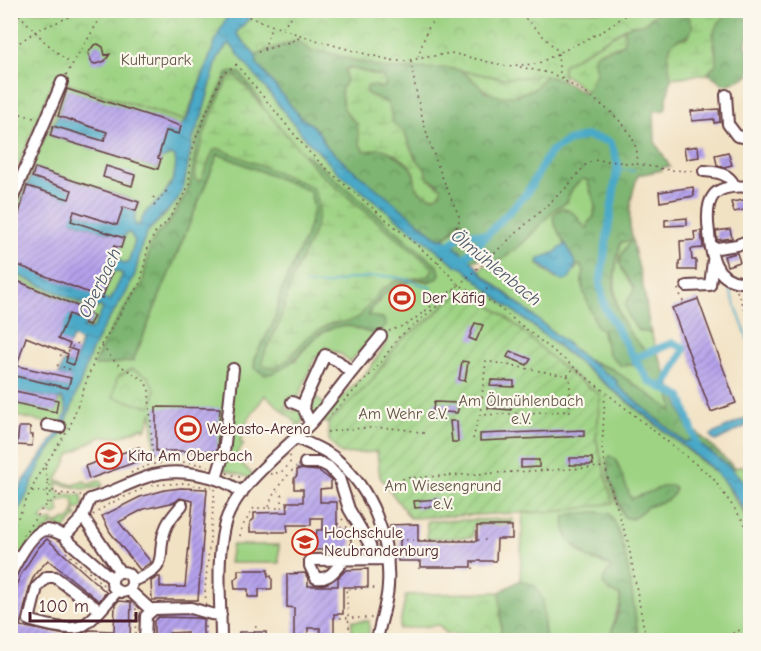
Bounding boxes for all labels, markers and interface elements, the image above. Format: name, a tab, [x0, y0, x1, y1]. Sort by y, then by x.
park label: Kulturpark	[121, 51, 192, 69]
water label: Ölmühlenbach	[447, 225, 545, 311]
water label: Oberbach	[74, 245, 126, 321]
sports icon: Der Käfig	[387, 283, 417, 313]
place label: Der Käfig	[422, 289, 486, 307]
park label: Am Ölmühlenbach e.V.	[458, 392, 584, 428]
park label: Am Wehr e.V.	[359, 405, 447, 423]
sports icon: Webasto-Arena	[173, 414, 203, 444]
place label: Webasto-Arena	[207, 420, 311, 438]
school or university icon: Kita Am Oberbach	[94, 441, 124, 471]
place label: Kita Am Oberbach	[128, 447, 253, 465]
park label: Am Wiesengrund e.V.	[384, 477, 502, 513]
place label: Hochschule Neubrandenburg	[324, 524, 439, 560]
school or university icon: Hochschule Neubrandenburg	[290, 527, 320, 557]
scale bar	[30, 585, 136, 623]
text: 100 m	[39, 596, 89, 617]

